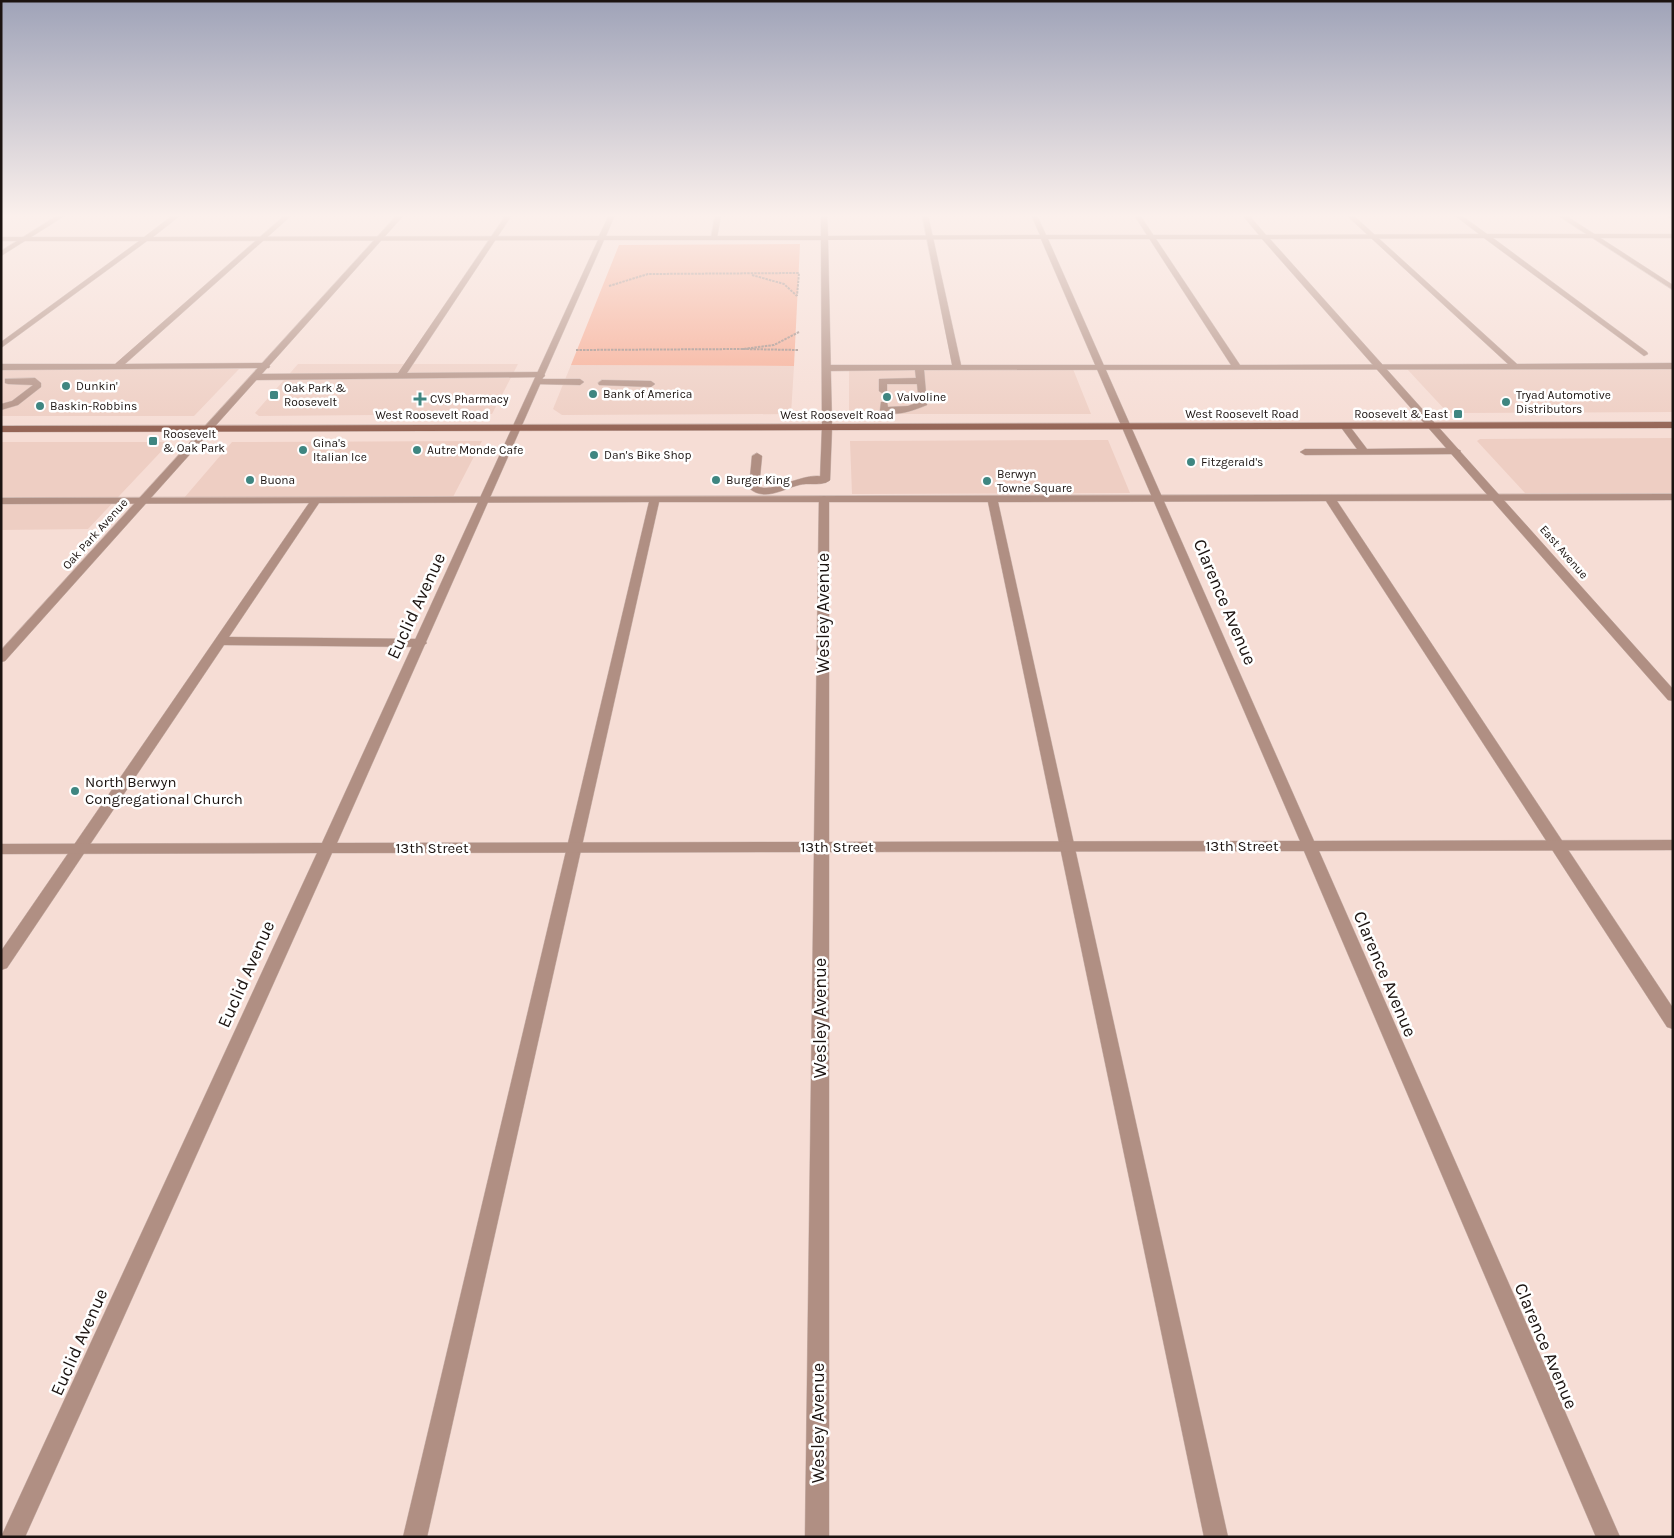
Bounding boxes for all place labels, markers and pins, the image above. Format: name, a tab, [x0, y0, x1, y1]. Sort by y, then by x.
place label: Dunkin'	[76, 379, 118, 393]
marker: Dunkin'	[60, 380, 72, 392]
place label: Oak Park & Roosevelt	[284, 381, 346, 409]
place label: Bank of America	[603, 387, 692, 401]
marker: Bank of America	[587, 388, 599, 400]
place label: Tryad Automotive Distributors	[1516, 388, 1611, 416]
marker: Oak Park & Roosevelt	[268, 389, 280, 401]
place label: Valvoline	[897, 390, 946, 404]
marker: Valvoline	[881, 391, 893, 403]
place label: CVS Pharmacy	[430, 392, 509, 406]
marker: CVS Pharmacy	[414, 393, 426, 405]
marker: Tryad Automotive Distributors	[1500, 396, 1512, 408]
place label: Baskin-Robbins	[50, 399, 137, 413]
marker: Baskin-Robbins	[34, 400, 46, 412]
place label: Roosevelt & East	[1354, 407, 1448, 421]
marker: Roosevelt & East	[1452, 408, 1464, 420]
place label: Roosevelt & Oak Park	[163, 427, 225, 455]
marker: Roosevelt & Oak Park	[147, 435, 159, 447]
place label: Gina's Italian Ice	[313, 436, 367, 464]
place label: Autre Monde Cafe	[427, 443, 523, 457]
marker: Gina's Italian Ice	[297, 444, 309, 456]
marker: Autre Monde Cafe	[411, 444, 423, 456]
place label: Dan's Bike Shop	[604, 448, 691, 462]
marker: Dan's Bike Shop	[588, 449, 600, 461]
place label: Fitzgerald's	[1201, 455, 1263, 469]
marker: Fitzgerald's	[1185, 456, 1197, 468]
place label: Berwyn Towne Square	[997, 467, 1072, 495]
place label: Buona	[260, 473, 295, 487]
place label: Burger King	[726, 473, 790, 487]
marker: Buona	[244, 474, 256, 486]
marker: Burger King	[710, 474, 722, 486]
marker: Berwyn Towne Square	[981, 475, 993, 487]
place label: North Berwyn Congregational Church	[85, 773, 243, 808]
marker: North Berwyn Congregational Church	[69, 785, 81, 797]

